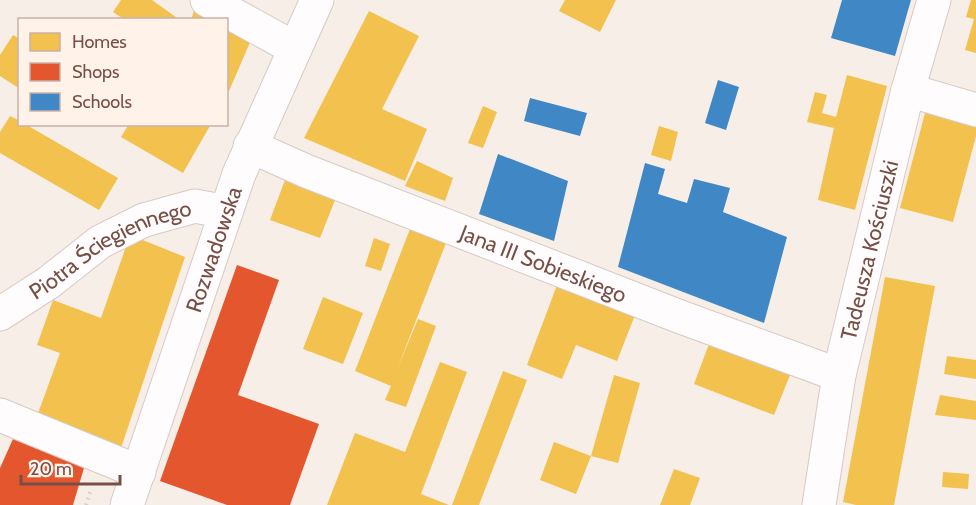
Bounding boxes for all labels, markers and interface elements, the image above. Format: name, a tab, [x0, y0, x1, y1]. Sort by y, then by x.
legend	[18, 18, 228, 126]
text: Homes	[72, 31, 127, 53]
text: Shops	[72, 61, 120, 83]
text: Schools	[72, 91, 132, 113]
street label: Tadeusza Kościuszki	[834, 157, 904, 343]
street label: Rozwadowska	[180, 182, 247, 316]
street label: Piotra Ściegiennego	[24, 194, 194, 305]
street label: Jana III Sobieskiego	[455, 218, 631, 308]
scale bar	[21, 448, 120, 486]
text: 20 m	[30, 458, 72, 480]

